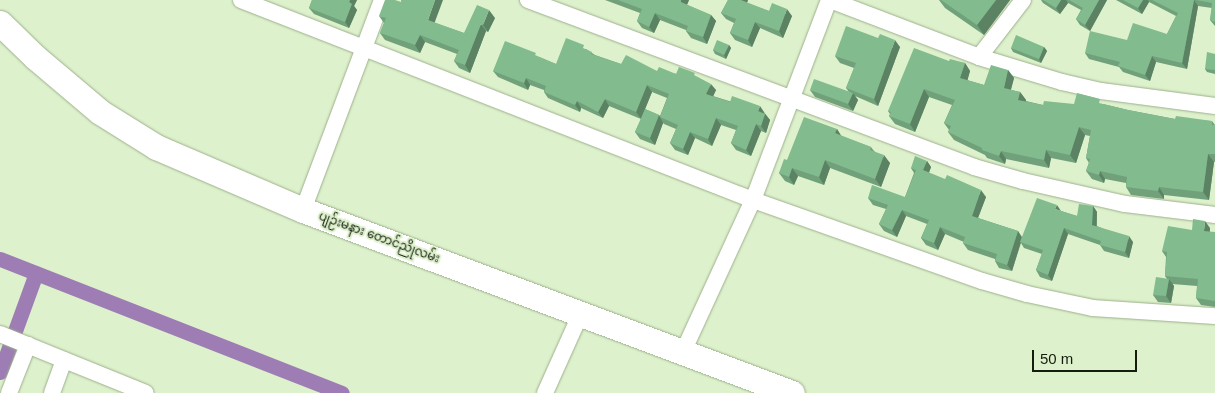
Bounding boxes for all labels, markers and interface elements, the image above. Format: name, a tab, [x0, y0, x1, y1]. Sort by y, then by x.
street label: ပျဉ်းမနား တောင်ညိုလမ်း	[317, 209, 441, 267]
scale bar	[1035, 340, 1140, 372]
text: 50 m	[1040, 350, 1073, 367]

